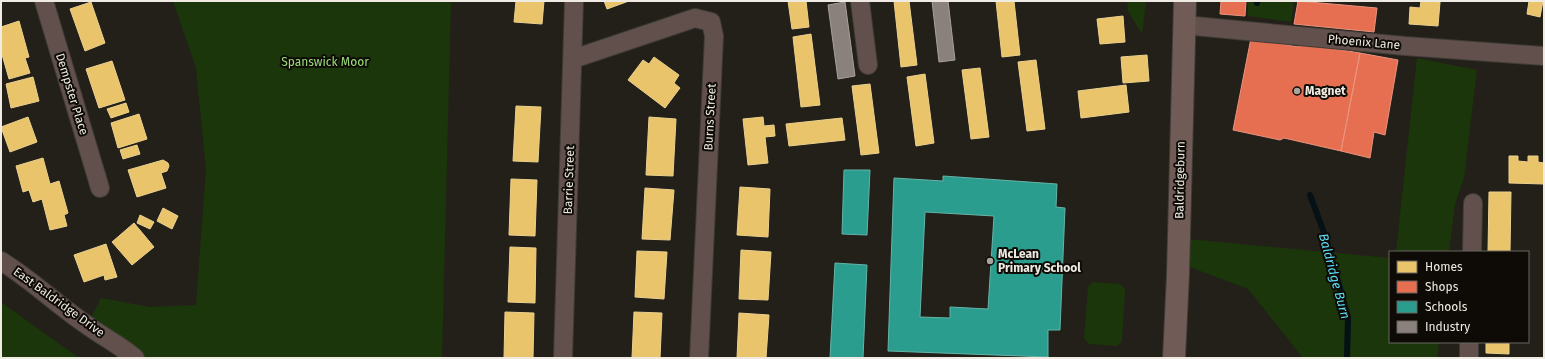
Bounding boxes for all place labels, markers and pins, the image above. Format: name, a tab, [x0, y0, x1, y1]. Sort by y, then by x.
place label: Magnet	[1305, 84, 1346, 98]
marker: Magnet	[1292, 86, 1302, 96]
place label: McLean Primary School	[998, 247, 1081, 275]
marker: McLean Primary School	[985, 256, 995, 266]

